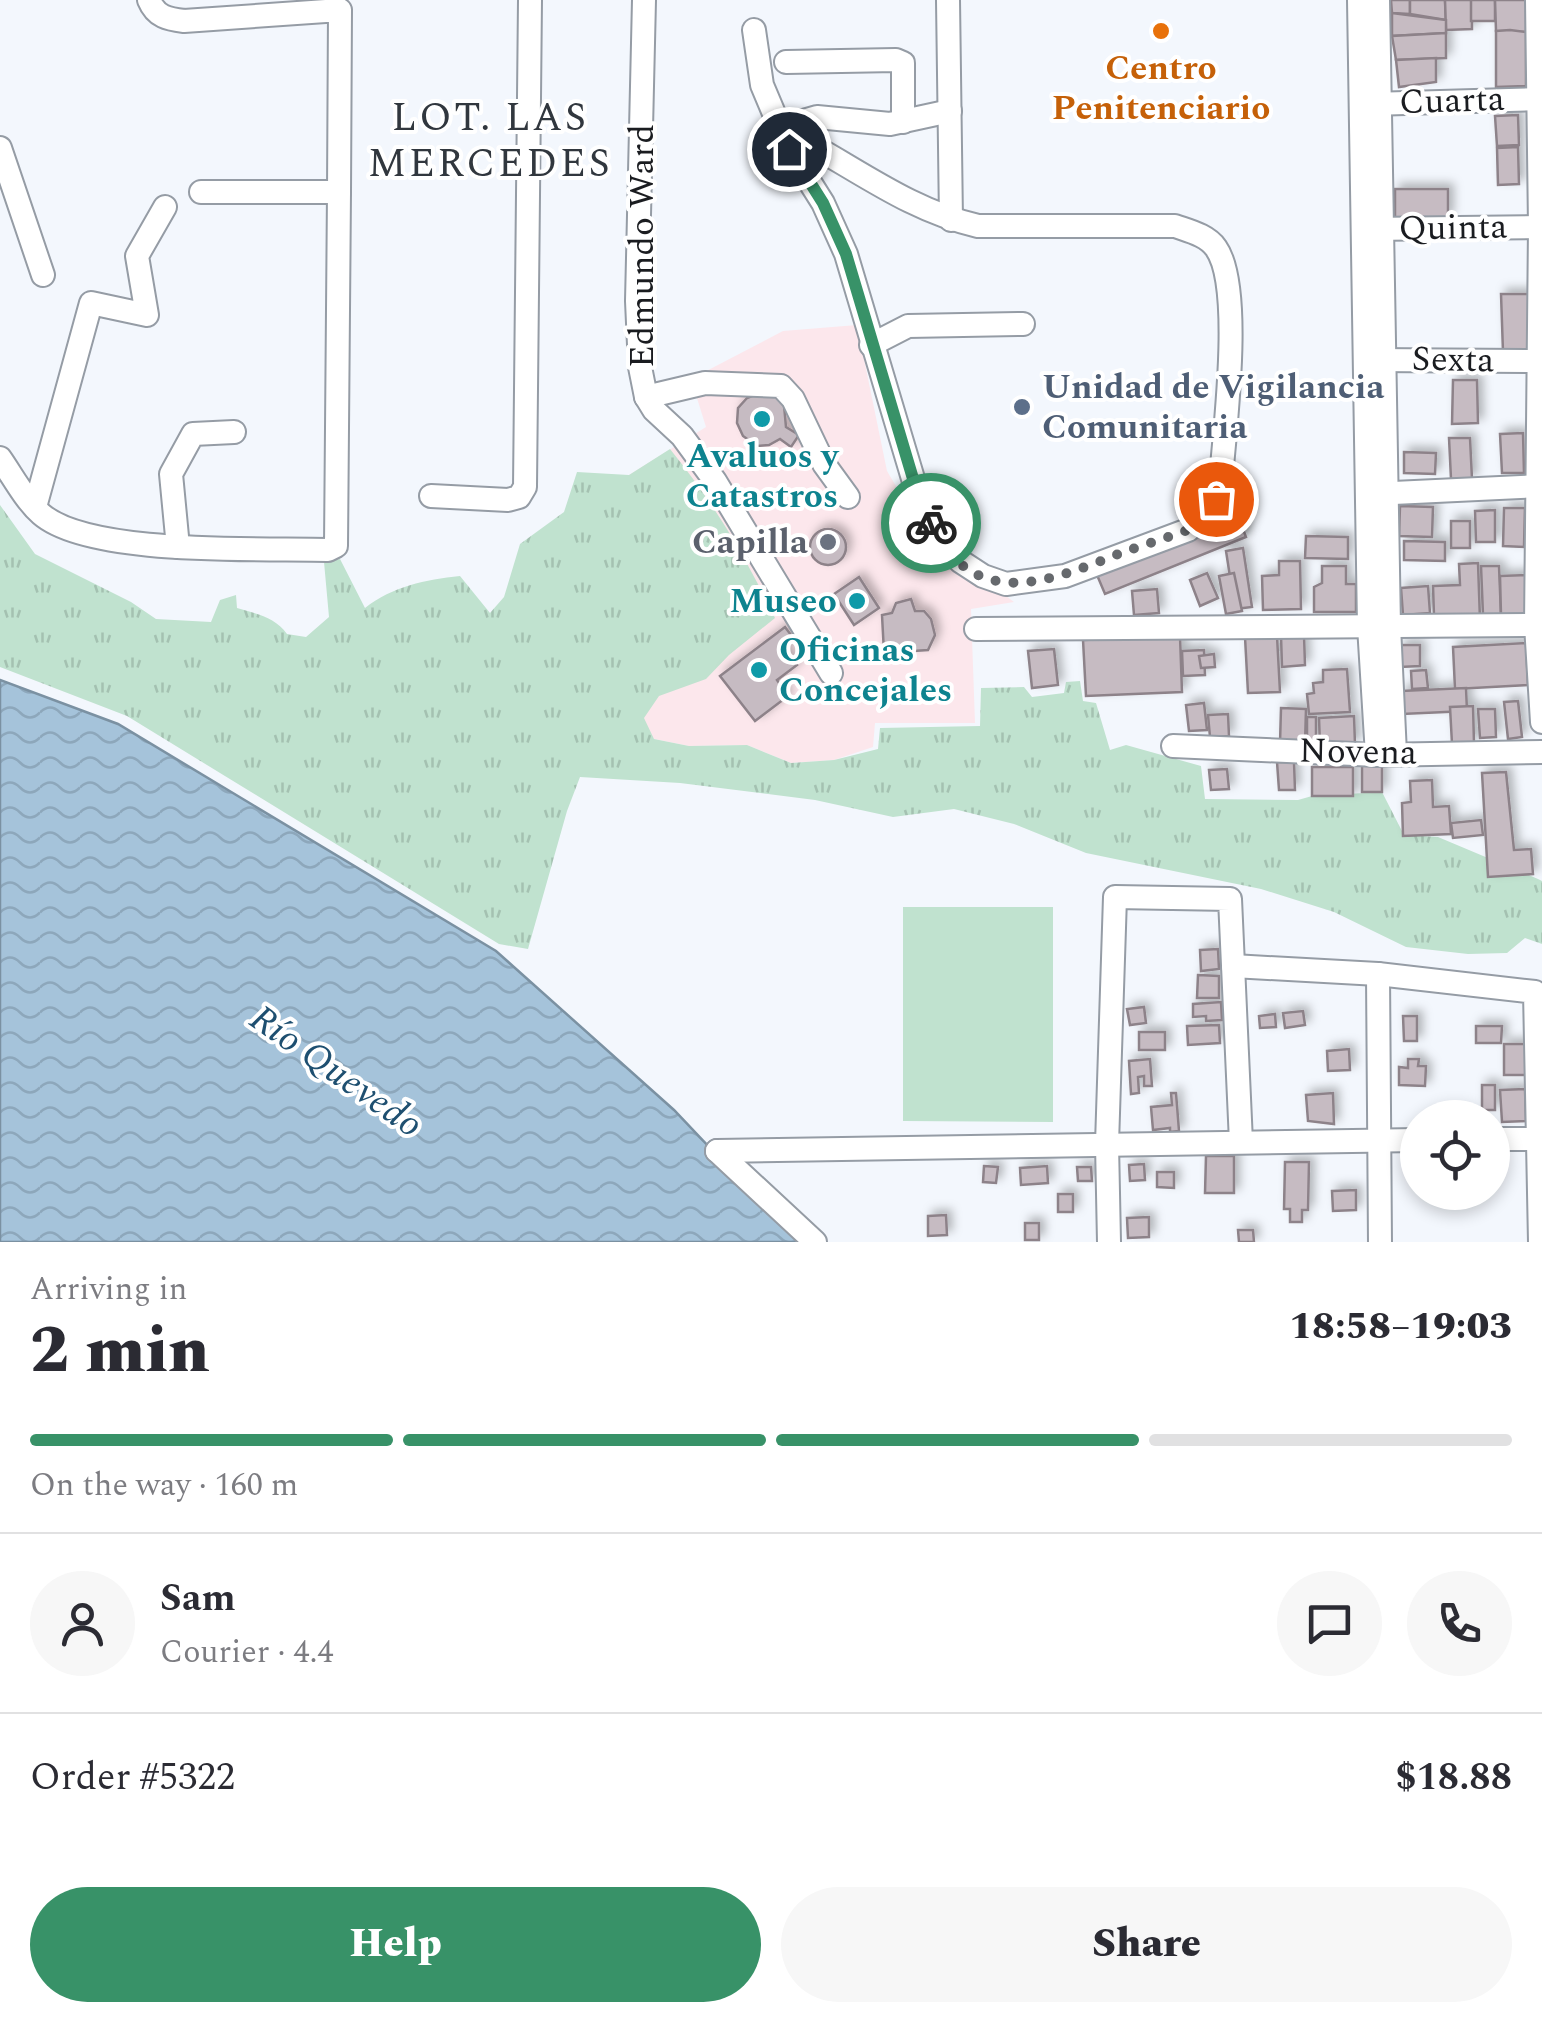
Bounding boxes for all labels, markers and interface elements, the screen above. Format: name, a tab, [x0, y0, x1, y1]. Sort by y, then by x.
marker: Centro Penitenciario	[1150, 20, 1172, 42]
place label: Centro Penitenciario	[1052, 42, 1270, 135]
street label: Cuarta	[1398, 73, 1506, 129]
district label: LOT. LAS MERCEDES	[368, 88, 612, 195]
pin	[747, 107, 832, 192]
icon: home	[762, 122, 817, 177]
street label: Edmundo Ward	[616, 124, 669, 368]
street label: Quinta	[1398, 201, 1508, 255]
street label: Sexta	[1411, 333, 1495, 387]
place label: Unidad de Vigilancia Comunitaria	[1042, 361, 1384, 454]
marker: Unidad de Vigilancia Comunitaria	[1011, 396, 1033, 418]
marker: Avaluos y Catastros	[751, 408, 773, 430]
place label: Avaluos y Catastros	[686, 430, 839, 523]
pin	[1174, 457, 1259, 542]
icon: bag	[1189, 472, 1244, 527]
courier	[881, 473, 981, 573]
icon: bike	[904, 496, 959, 551]
place label: Capilla	[692, 516, 808, 569]
marker: Capilla	[817, 531, 839, 553]
place label: Museo	[729, 575, 837, 628]
marker: Museo	[846, 590, 868, 612]
place label: Oficinas Concejales	[779, 624, 952, 717]
marker: Oficinas Concejales	[748, 659, 770, 681]
street label: Novena	[1299, 724, 1417, 780]
water label: Río Quevedo	[237, 991, 435, 1153]
map controls	[1400, 1100, 1510, 1210]
button: locate	[1400, 1100, 1510, 1210]
text: Arriving in	[30, 1265, 187, 1314]
text: 18:58–19:03	[1289, 1298, 1512, 1356]
text: 2 min	[30, 1302, 210, 1401]
text: On the way · 160 m	[30, 1461, 298, 1510]
text: Sam	[160, 1570, 236, 1628]
button: person	[30, 1571, 135, 1676]
button: chat	[1277, 1571, 1382, 1676]
button: phone	[1407, 1571, 1512, 1676]
text: Courier · 4.4	[160, 1628, 333, 1677]
text: Order #5322	[30, 1749, 235, 1807]
text: $18.88	[1395, 1749, 1512, 1807]
button: Help	[30, 1887, 761, 2002]
button: Share	[781, 1887, 1512, 2002]

